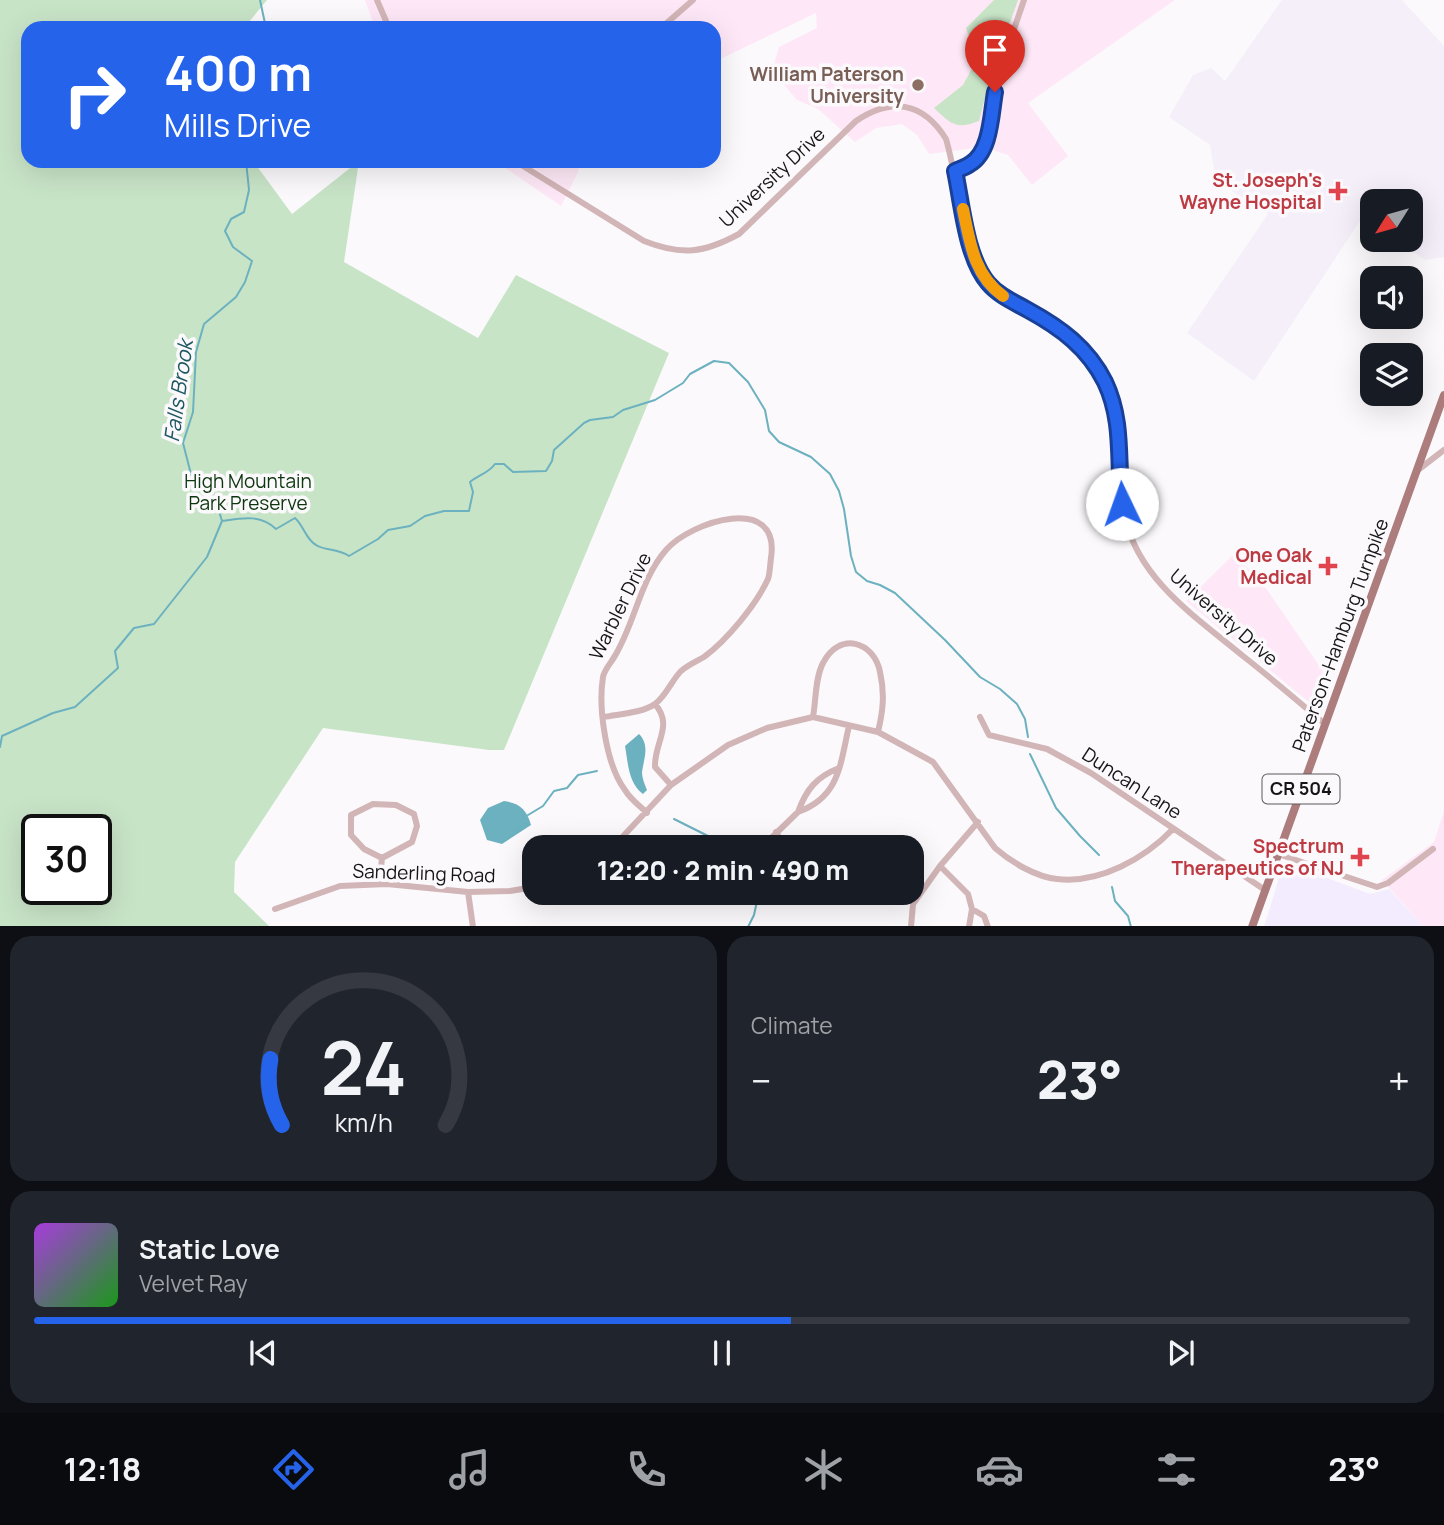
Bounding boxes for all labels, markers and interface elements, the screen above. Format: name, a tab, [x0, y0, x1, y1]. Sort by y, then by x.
pin	[965, 20, 1025, 92]
icon: arrive	[976, 31, 1014, 69]
text: 400 m	[164, 39, 312, 106]
icon: right	[49, 49, 140, 140]
place label: William Paterson University	[750, 61, 904, 109]
marker: William Paterson University	[910, 77, 926, 93]
text: Mills Drive	[164, 103, 311, 147]
street label: University Drive	[713, 121, 831, 233]
place label: St. Joseph's Wayne Hospital	[1179, 167, 1322, 215]
marker: St. Joseph's Wayne Hospital	[1328, 181, 1348, 201]
north arrow	[1360, 189, 1423, 252]
map controls	[1360, 189, 1423, 406]
button: sound	[1360, 266, 1423, 329]
water label: Falls Brook	[157, 336, 199, 443]
button: layers	[1360, 343, 1423, 406]
position arrow	[1085, 467, 1159, 541]
park label: High Mountain Park Preserve	[184, 468, 312, 516]
street label: Paterson-Hamburg Turnpike	[1286, 515, 1394, 755]
place label: One Oak Medical	[1235, 542, 1313, 590]
street label: Warbler Drive	[583, 548, 657, 664]
marker: One Oak Medical	[1318, 556, 1338, 576]
street label: University Drive	[1164, 563, 1284, 671]
street label: Duncan Lane	[1077, 741, 1187, 825]
road number: CR 504	[1262, 774, 1340, 804]
speed limit sign: 30	[21, 814, 112, 905]
place label: Spectrum Therapeutics of NJ	[1171, 833, 1344, 881]
marker: Spectrum Therapeutics of NJ	[1350, 847, 1370, 867]
text: 12:20 · 2 min · 490 m	[597, 852, 849, 888]
street label: Sanderling Road	[352, 858, 496, 888]
text: Climate	[751, 1009, 833, 1041]
text: 24	[320, 1017, 407, 1117]
text: 23°	[1037, 1044, 1123, 1115]
text: −	[751, 1054, 772, 1106]
text: +	[1388, 1054, 1410, 1106]
text: km/h	[334, 1104, 393, 1139]
text: Static Love	[139, 1231, 280, 1267]
text: Velvet Ray	[139, 1267, 248, 1299]
icon: previous	[244, 1334, 282, 1372]
icon: pause	[703, 1334, 741, 1372]
icon: next	[1162, 1334, 1200, 1372]
icon: directions	[269, 1445, 318, 1494]
icon: music	[445, 1445, 494, 1494]
icon: phone	[622, 1445, 671, 1494]
icon: climate	[799, 1445, 848, 1494]
icon: car	[975, 1445, 1024, 1494]
icon: filters	[1152, 1445, 1201, 1494]
text: 12:18	[64, 1447, 141, 1491]
text: 23°	[1328, 1447, 1380, 1491]

